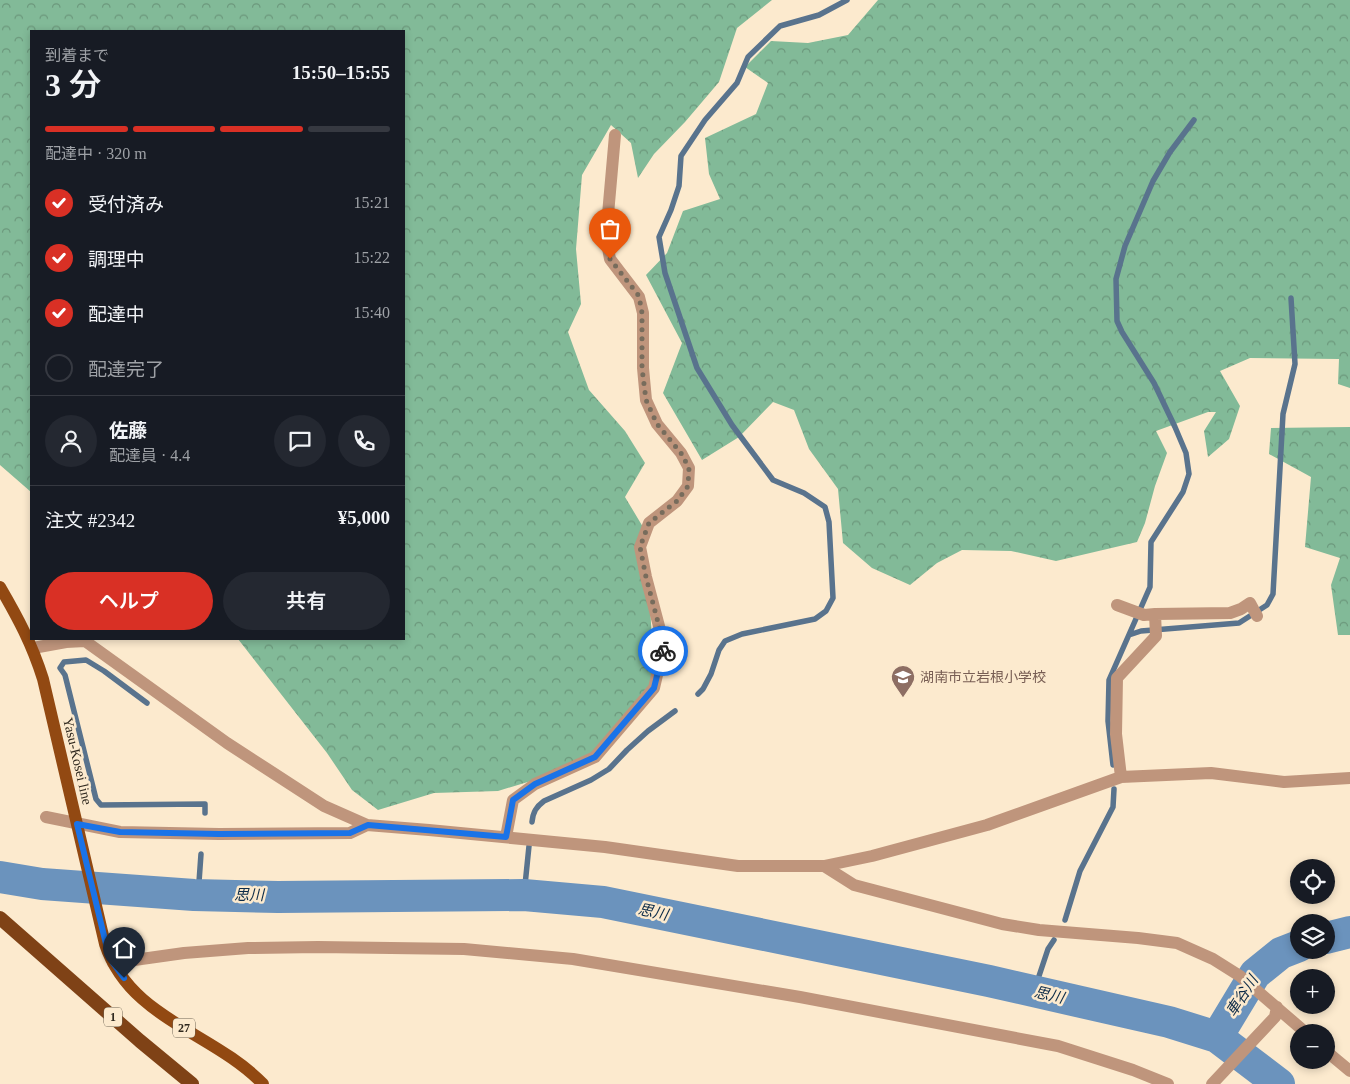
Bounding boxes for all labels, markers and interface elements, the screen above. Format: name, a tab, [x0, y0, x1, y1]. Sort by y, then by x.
text: 到着まで	[45, 47, 109, 64]
text: 15:50–15:55	[292, 62, 390, 83]
text: 3 分	[45, 67, 101, 103]
text: 配達中 · 320 m	[45, 145, 147, 162]
icon: check	[45, 189, 73, 217]
text: 受付済み	[88, 194, 164, 215]
text: 15:21	[354, 194, 390, 211]
pin	[589, 208, 631, 259]
icon: bag	[596, 215, 624, 243]
icon: check	[45, 244, 73, 272]
text: 調理中	[88, 249, 145, 270]
text: 15:22	[354, 249, 390, 266]
icon: check	[45, 299, 73, 327]
text: 配達中	[88, 304, 145, 325]
text: 15:40	[354, 304, 390, 321]
text: 配達完了	[88, 359, 164, 380]
button: person	[45, 415, 97, 467]
button: chat	[274, 415, 326, 467]
button: phone	[338, 415, 390, 467]
text: 佐藤	[109, 420, 147, 441]
text: 配達員 · 4.4	[109, 447, 190, 464]
text: ¥5,000	[338, 507, 390, 528]
text: 注文 #2342	[45, 510, 135, 531]
button: ヘルプ	[45, 572, 213, 630]
button: 共有	[223, 572, 390, 630]
courier	[638, 626, 688, 676]
icon: bike	[649, 637, 677, 665]
school or university icon: 湖南市立岩根小学校	[890, 664, 916, 698]
place label: 湖南市立岩根小学校	[920, 670, 1046, 685]
street label: Yasu-Kosei line	[60, 716, 95, 806]
map controls	[1290, 859, 1335, 1069]
button: locate	[1290, 859, 1335, 904]
water label: 思川	[234, 887, 266, 903]
water label: 思川	[637, 901, 671, 923]
button: layers	[1290, 914, 1335, 959]
pin	[103, 927, 145, 978]
icon: home	[110, 934, 138, 962]
button: +	[1290, 969, 1335, 1014]
water label: 車谷川	[1223, 971, 1262, 1019]
water label: 思川	[1033, 984, 1067, 1007]
road number: 1	[104, 1008, 122, 1026]
road number: 27	[173, 1018, 195, 1038]
button: −	[1290, 1024, 1335, 1069]

